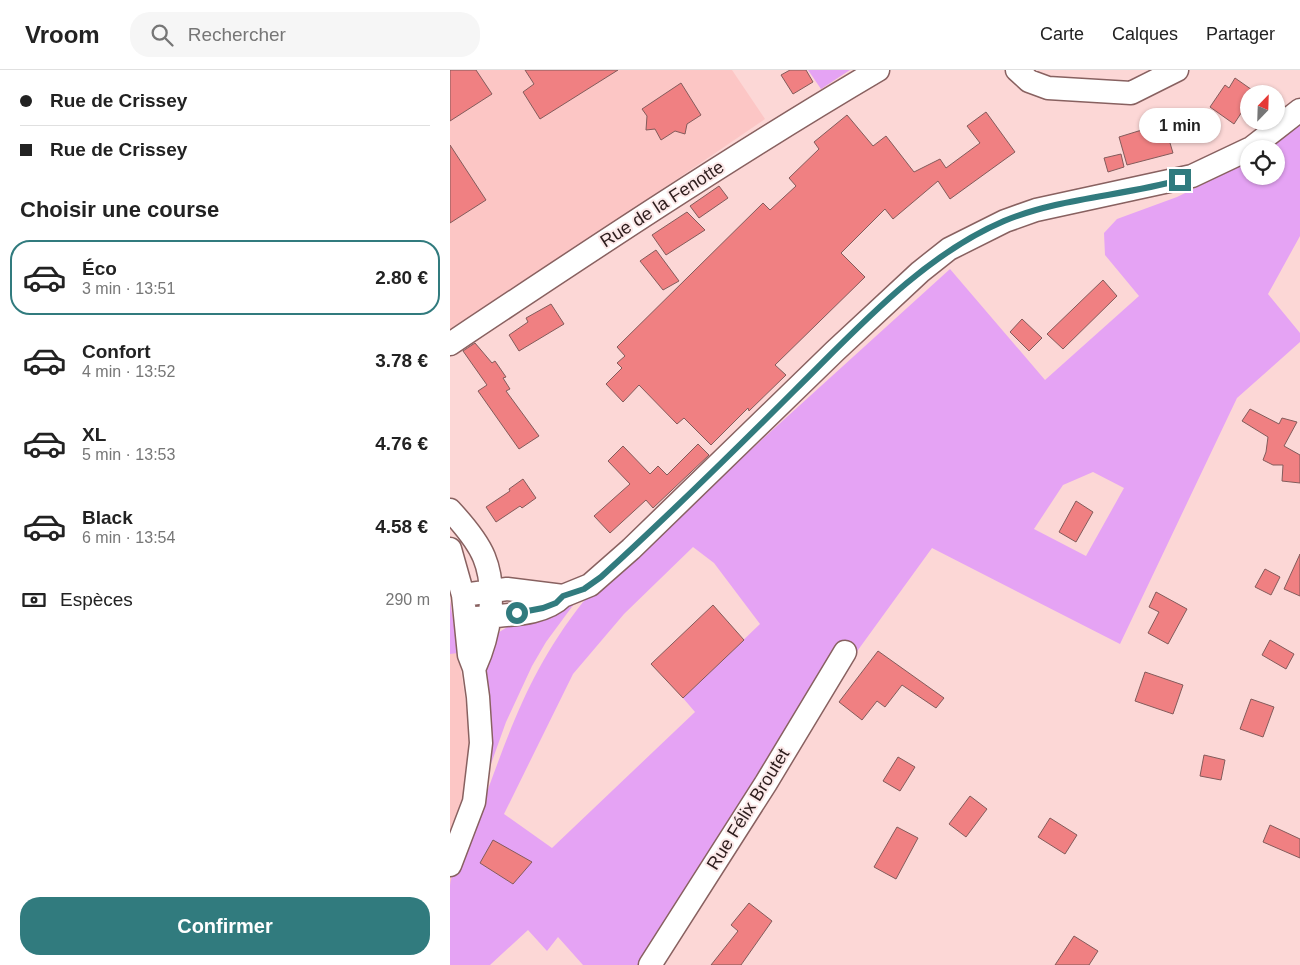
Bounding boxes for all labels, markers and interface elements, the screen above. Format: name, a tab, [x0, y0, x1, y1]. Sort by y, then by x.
search box	[130, 12, 480, 57]
text: Vroom	[25, 21, 100, 48]
icon: search	[148, 21, 176, 49]
text: Rechercher	[188, 24, 286, 45]
text: Carte	[1040, 24, 1084, 44]
text: Calques	[1112, 24, 1178, 44]
text: Partager	[1206, 24, 1275, 44]
north arrow	[1240, 85, 1285, 130]
map controls	[1240, 85, 1285, 185]
text: Rue de Crissey	[50, 90, 187, 111]
callout: 1 min	[1139, 108, 1221, 142]
text: 1 min	[1159, 117, 1201, 134]
text: Rue de Crissey	[50, 139, 187, 160]
button: locate	[1240, 140, 1285, 185]
street label: Rue de la Fenotte	[597, 157, 727, 251]
route end	[1169, 169, 1191, 191]
text: Choisir une course	[20, 197, 219, 222]
icon: car	[22, 255, 67, 300]
text: Éco	[82, 258, 117, 279]
text: 2.80 €	[375, 267, 428, 288]
text: 3 min · 13:51	[82, 280, 175, 297]
icon: car	[22, 338, 67, 383]
text: Confort	[82, 341, 151, 362]
text: 3.78 €	[375, 350, 428, 371]
text: 4 min · 13:52	[82, 363, 175, 380]
icon: car	[22, 421, 67, 466]
text: XL	[82, 424, 106, 445]
text: 4.76 €	[375, 433, 428, 454]
text: 5 min · 13:53	[82, 446, 175, 463]
icon: car	[22, 504, 67, 549]
text: Black	[82, 507, 133, 528]
text: 4.58 €	[375, 516, 428, 537]
text: 6 min · 13:54	[82, 529, 175, 546]
icon: cash	[20, 586, 48, 614]
text: Espèces	[60, 589, 133, 610]
text: 290 m	[386, 591, 430, 608]
route start	[506, 602, 528, 624]
street label: Rue Félix Broutet	[703, 745, 793, 873]
button: Confirmer	[20, 897, 430, 955]

